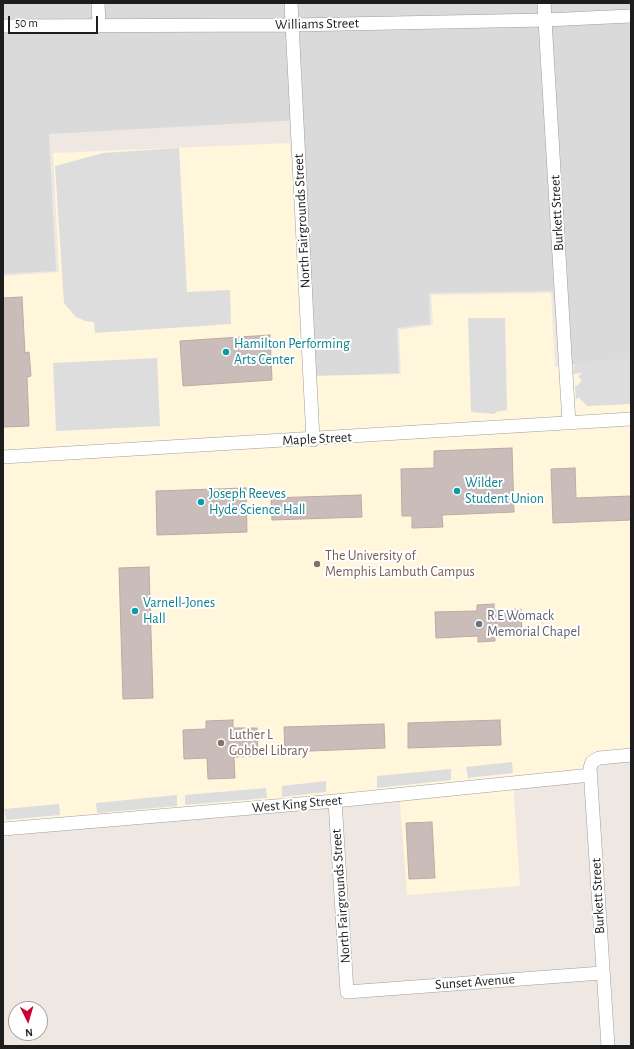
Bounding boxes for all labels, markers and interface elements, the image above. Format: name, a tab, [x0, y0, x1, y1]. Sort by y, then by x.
scale bar	[10, 8, 100, 34]
street label: Williams Street	[275, 15, 359, 33]
text: 50 m	[15, 17, 38, 29]
street label: North Fairgrounds Street	[290, 153, 314, 289]
street label: Burkett Street	[547, 175, 567, 251]
place label: Hamilton Performing Arts Center	[234, 336, 350, 368]
marker: Hamilton Performing Arts Center	[221, 347, 231, 357]
street label: Maple Street	[282, 429, 352, 449]
place label: Wilder Student Union	[465, 475, 544, 508]
place label: Joseph Reeves Hyde Science Hall	[209, 486, 306, 518]
marker: Wilder Student Union	[452, 486, 462, 496]
marker: Joseph Reeves Hyde Science Hall	[196, 497, 206, 507]
place label: The University of Memphis Lambuth Campus	[325, 548, 475, 580]
marker: The University of Memphis Lambuth Campus	[312, 559, 322, 569]
place label: Varnell-Jones Hall	[143, 595, 215, 628]
marker: Varnell-Jones Hall	[130, 606, 140, 616]
place label: R E Womack Memorial Chapel	[487, 608, 580, 640]
marker: R E Womack Memorial Chapel	[474, 619, 484, 629]
place label: Luther L Gobbel Library	[229, 727, 308, 760]
marker: Luther L Gobbel Library	[216, 738, 226, 748]
street label: West King Street	[251, 792, 343, 816]
street label: North Fairgrounds Street	[328, 828, 354, 964]
street label: Burkett Street	[588, 858, 608, 934]
street label: Sunset Avenue	[434, 971, 516, 993]
north arrow	[8, 1001, 48, 1041]
text: N	[25, 1027, 33, 1038]

